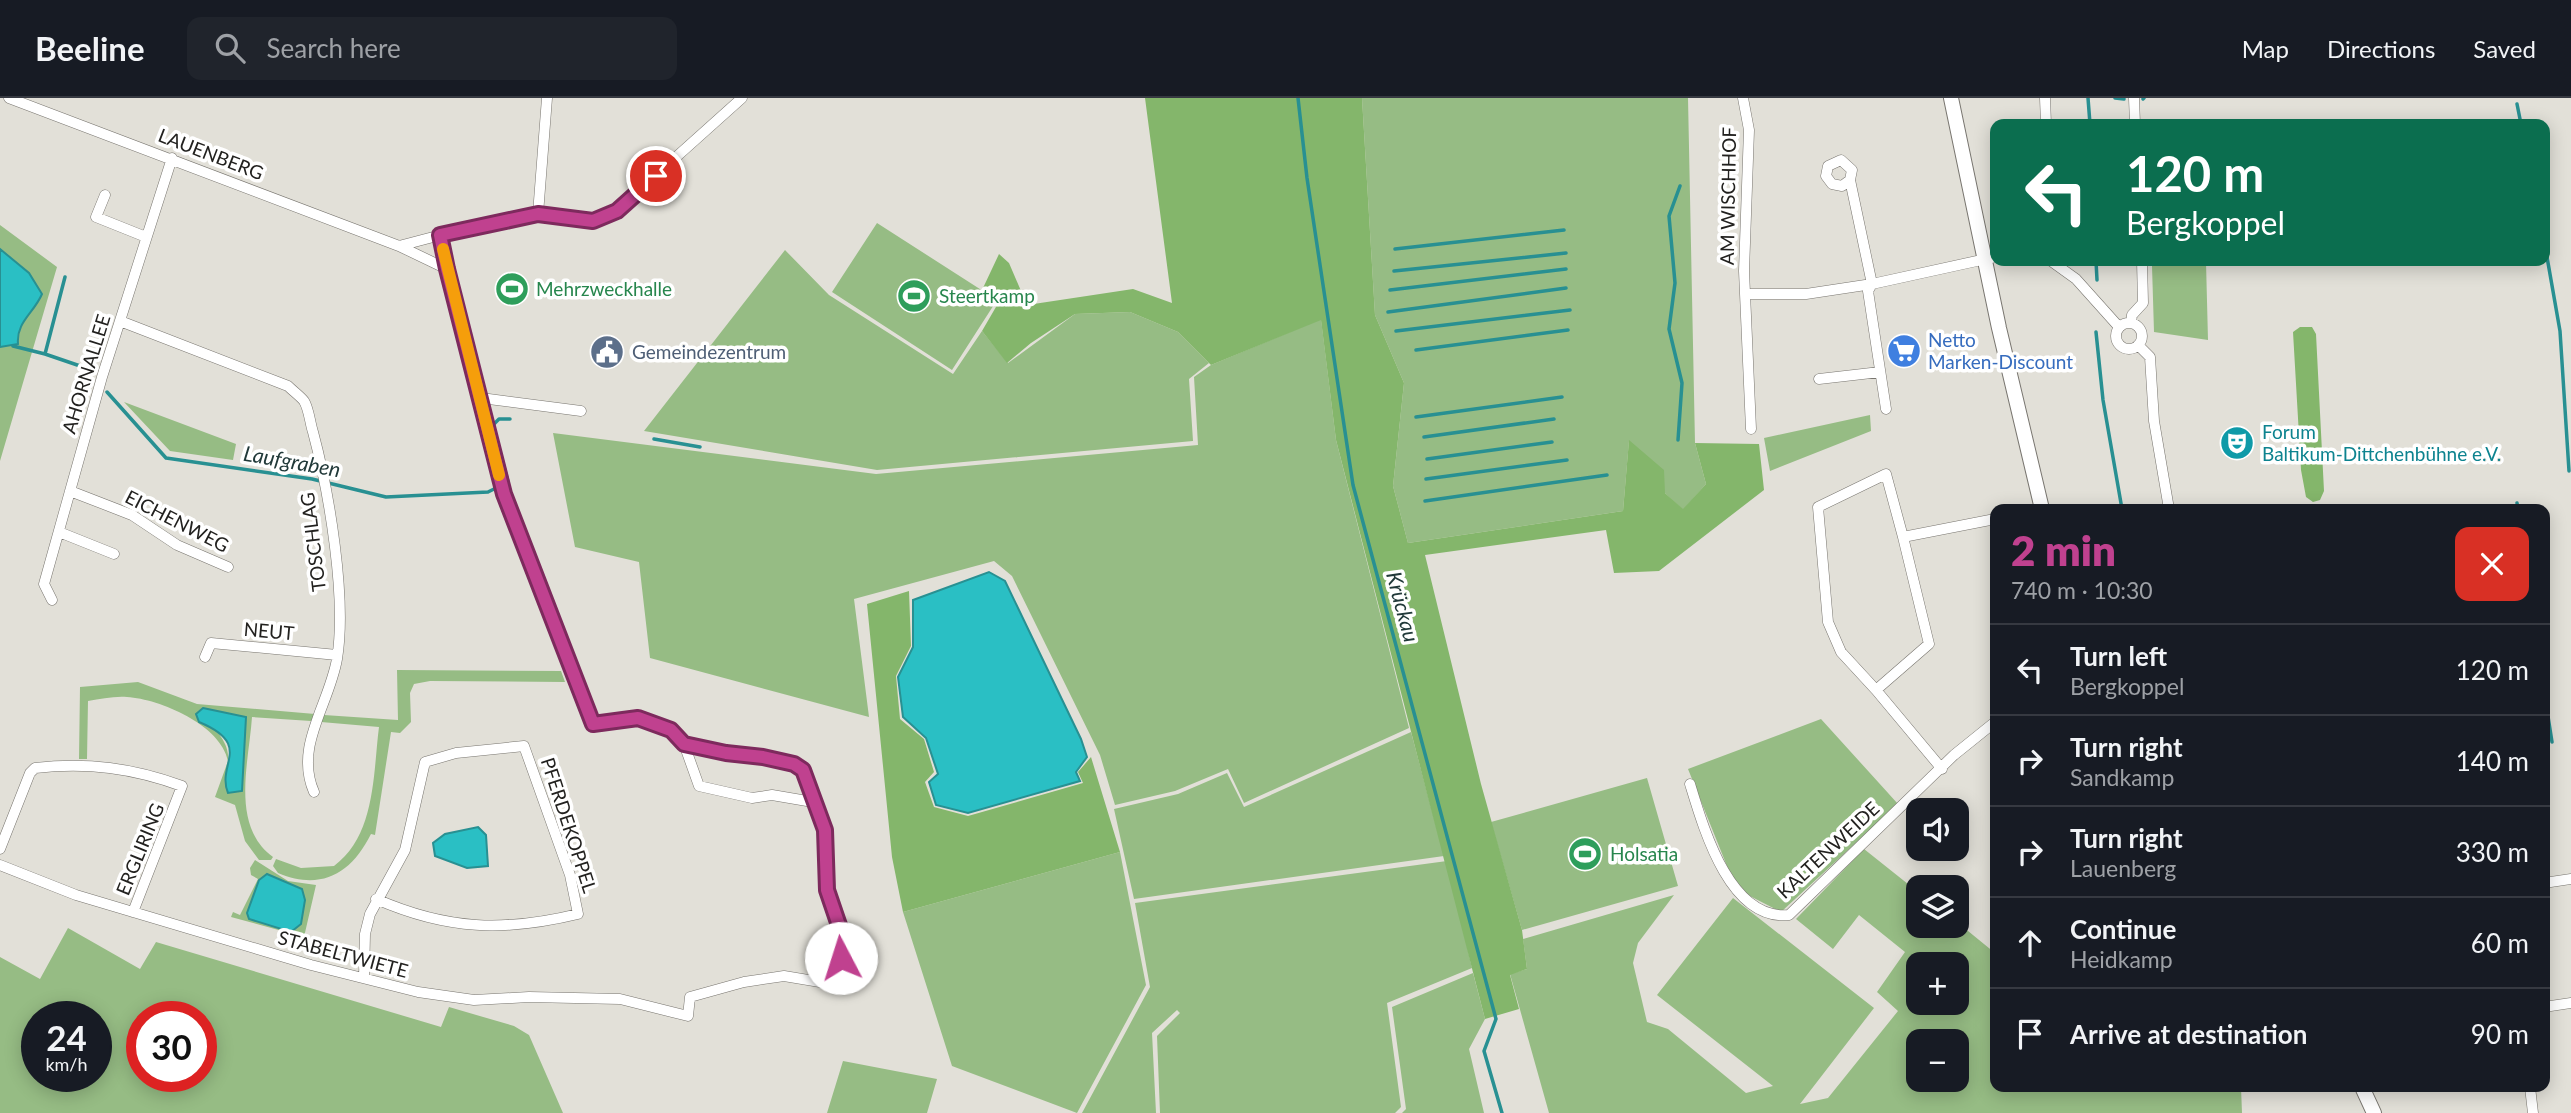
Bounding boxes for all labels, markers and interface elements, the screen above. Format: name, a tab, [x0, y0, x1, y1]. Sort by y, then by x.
search box	[187, 17, 677, 80]
text: Beeline	[35, 28, 145, 68]
icon: search	[211, 29, 249, 67]
text: Search here	[267, 32, 401, 64]
text: Map	[2242, 34, 2289, 63]
text: Directions	[2327, 34, 2435, 63]
text: Saved	[2473, 34, 2536, 63]
street label: LAUENBERG	[155, 123, 267, 184]
street label: AM WISCHHOF	[1715, 127, 1740, 265]
text: 120 m	[2126, 144, 2264, 202]
pin	[626, 146, 686, 206]
icon: left	[2011, 147, 2102, 238]
icon: arrive	[637, 157, 675, 195]
text: Bergkoppel	[2126, 203, 2285, 242]
sports icon: Mehrzweckhalle	[493, 270, 531, 308]
place label: Mehrzweckhalle	[536, 277, 672, 300]
sports icon: Steertkamp	[895, 277, 933, 315]
place label: Steertkamp	[939, 284, 1035, 307]
street label: AHORNALLEE	[56, 312, 115, 436]
place label: Netto Marken-Discount	[1928, 328, 2073, 373]
supermarket icon: Netto Marken-Discount	[1885, 332, 1923, 370]
public building icon: Gemeindezentrum	[588, 333, 626, 371]
place label: Gemeindezentrum	[632, 340, 786, 363]
place label: Forum Baltikum-Dittchenbühne e.V.	[2262, 420, 2501, 465]
theatre icon: Forum Baltikum-Dittchenbühne e.V.	[2218, 424, 2256, 462]
water label: Laufgraben	[242, 440, 343, 481]
street label: EICHENWEG	[122, 485, 233, 556]
street label: TOSCHLAG	[295, 491, 330, 593]
text: 2 min	[2011, 525, 2116, 575]
button: close	[2455, 527, 2529, 601]
water label: Krückau	[1382, 569, 1425, 645]
text: 740 m · 10:30	[2011, 576, 2153, 604]
street label: NEUT	[243, 617, 295, 644]
text: Turn left	[2070, 640, 2167, 672]
icon: left	[2011, 651, 2049, 689]
text: 120 m	[2456, 654, 2529, 686]
text: Bergkoppel	[2070, 672, 2184, 700]
text: Turn right	[2070, 731, 2183, 763]
icon: right	[2011, 742, 2049, 780]
text: 140 m	[2456, 745, 2529, 777]
street label: PFERDEKOPPEL	[537, 754, 602, 896]
text: Sandkamp	[2070, 763, 2174, 791]
street label: KALTENWEIDE	[1772, 796, 1884, 903]
map controls	[1906, 798, 1969, 1092]
button: sound	[1906, 798, 1969, 861]
street label: ERGLIRING	[111, 799, 168, 898]
text: Turn right	[2070, 822, 2183, 854]
icon: right	[2011, 833, 2049, 871]
sports icon: Holsatia	[1566, 835, 1604, 873]
text: 330 m	[2456, 836, 2529, 868]
place label: Holsatia	[1610, 842, 1678, 865]
text: Lauenberg	[2070, 854, 2176, 882]
button: layers	[1906, 875, 1969, 938]
text: Continue	[2070, 913, 2176, 945]
position arrow	[804, 921, 878, 995]
icon: ahead	[2011, 924, 2049, 962]
street label: STABELTWIETE	[276, 925, 411, 982]
text: 60 m	[2471, 927, 2529, 959]
text: Heidkamp	[2070, 945, 2173, 973]
button: +	[1906, 952, 1969, 1015]
speed limit sign: 30	[126, 1001, 217, 1092]
icon: arrive	[2011, 1015, 2049, 1053]
text: 24	[46, 1016, 87, 1058]
text: Arrive at destination	[2070, 1018, 2307, 1050]
text: 90 m	[2471, 1018, 2529, 1050]
button: −	[1906, 1029, 1969, 1092]
text: km/h	[45, 1053, 88, 1075]

